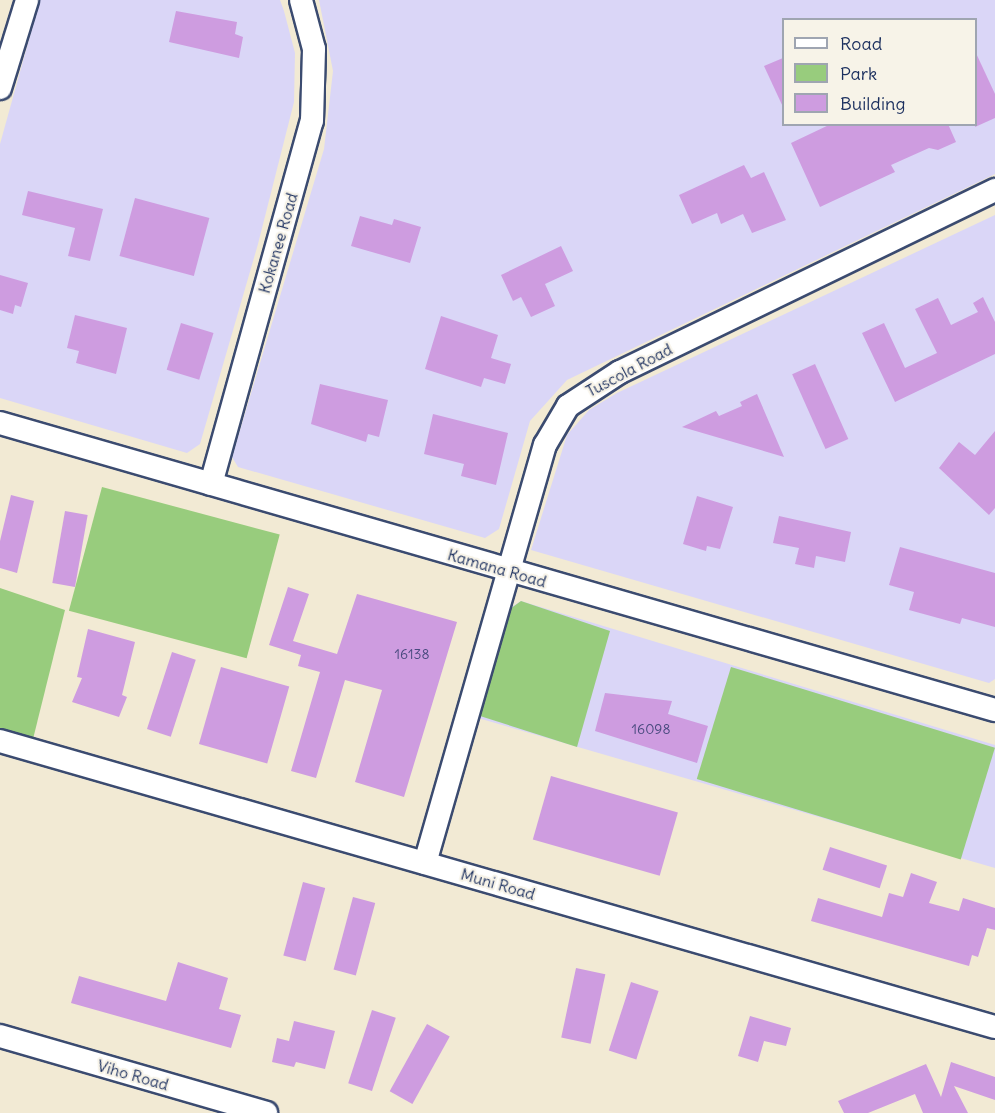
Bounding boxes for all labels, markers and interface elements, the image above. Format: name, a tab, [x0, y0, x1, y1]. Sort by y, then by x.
legend	[782, 18, 977, 126]
text: Road	[840, 32, 882, 55]
text: Park	[840, 62, 877, 85]
text: Building	[840, 92, 905, 115]
street label: Kokanee Road	[254, 190, 302, 296]
street label: Tuscola Road	[583, 339, 675, 401]
street label: Kamana Road	[445, 545, 549, 591]
house number: 16138	[394, 646, 430, 662]
house number: 16098	[632, 721, 670, 737]
street label: Muni Road	[459, 864, 537, 904]
street label: Viho Road	[95, 1056, 171, 1094]

